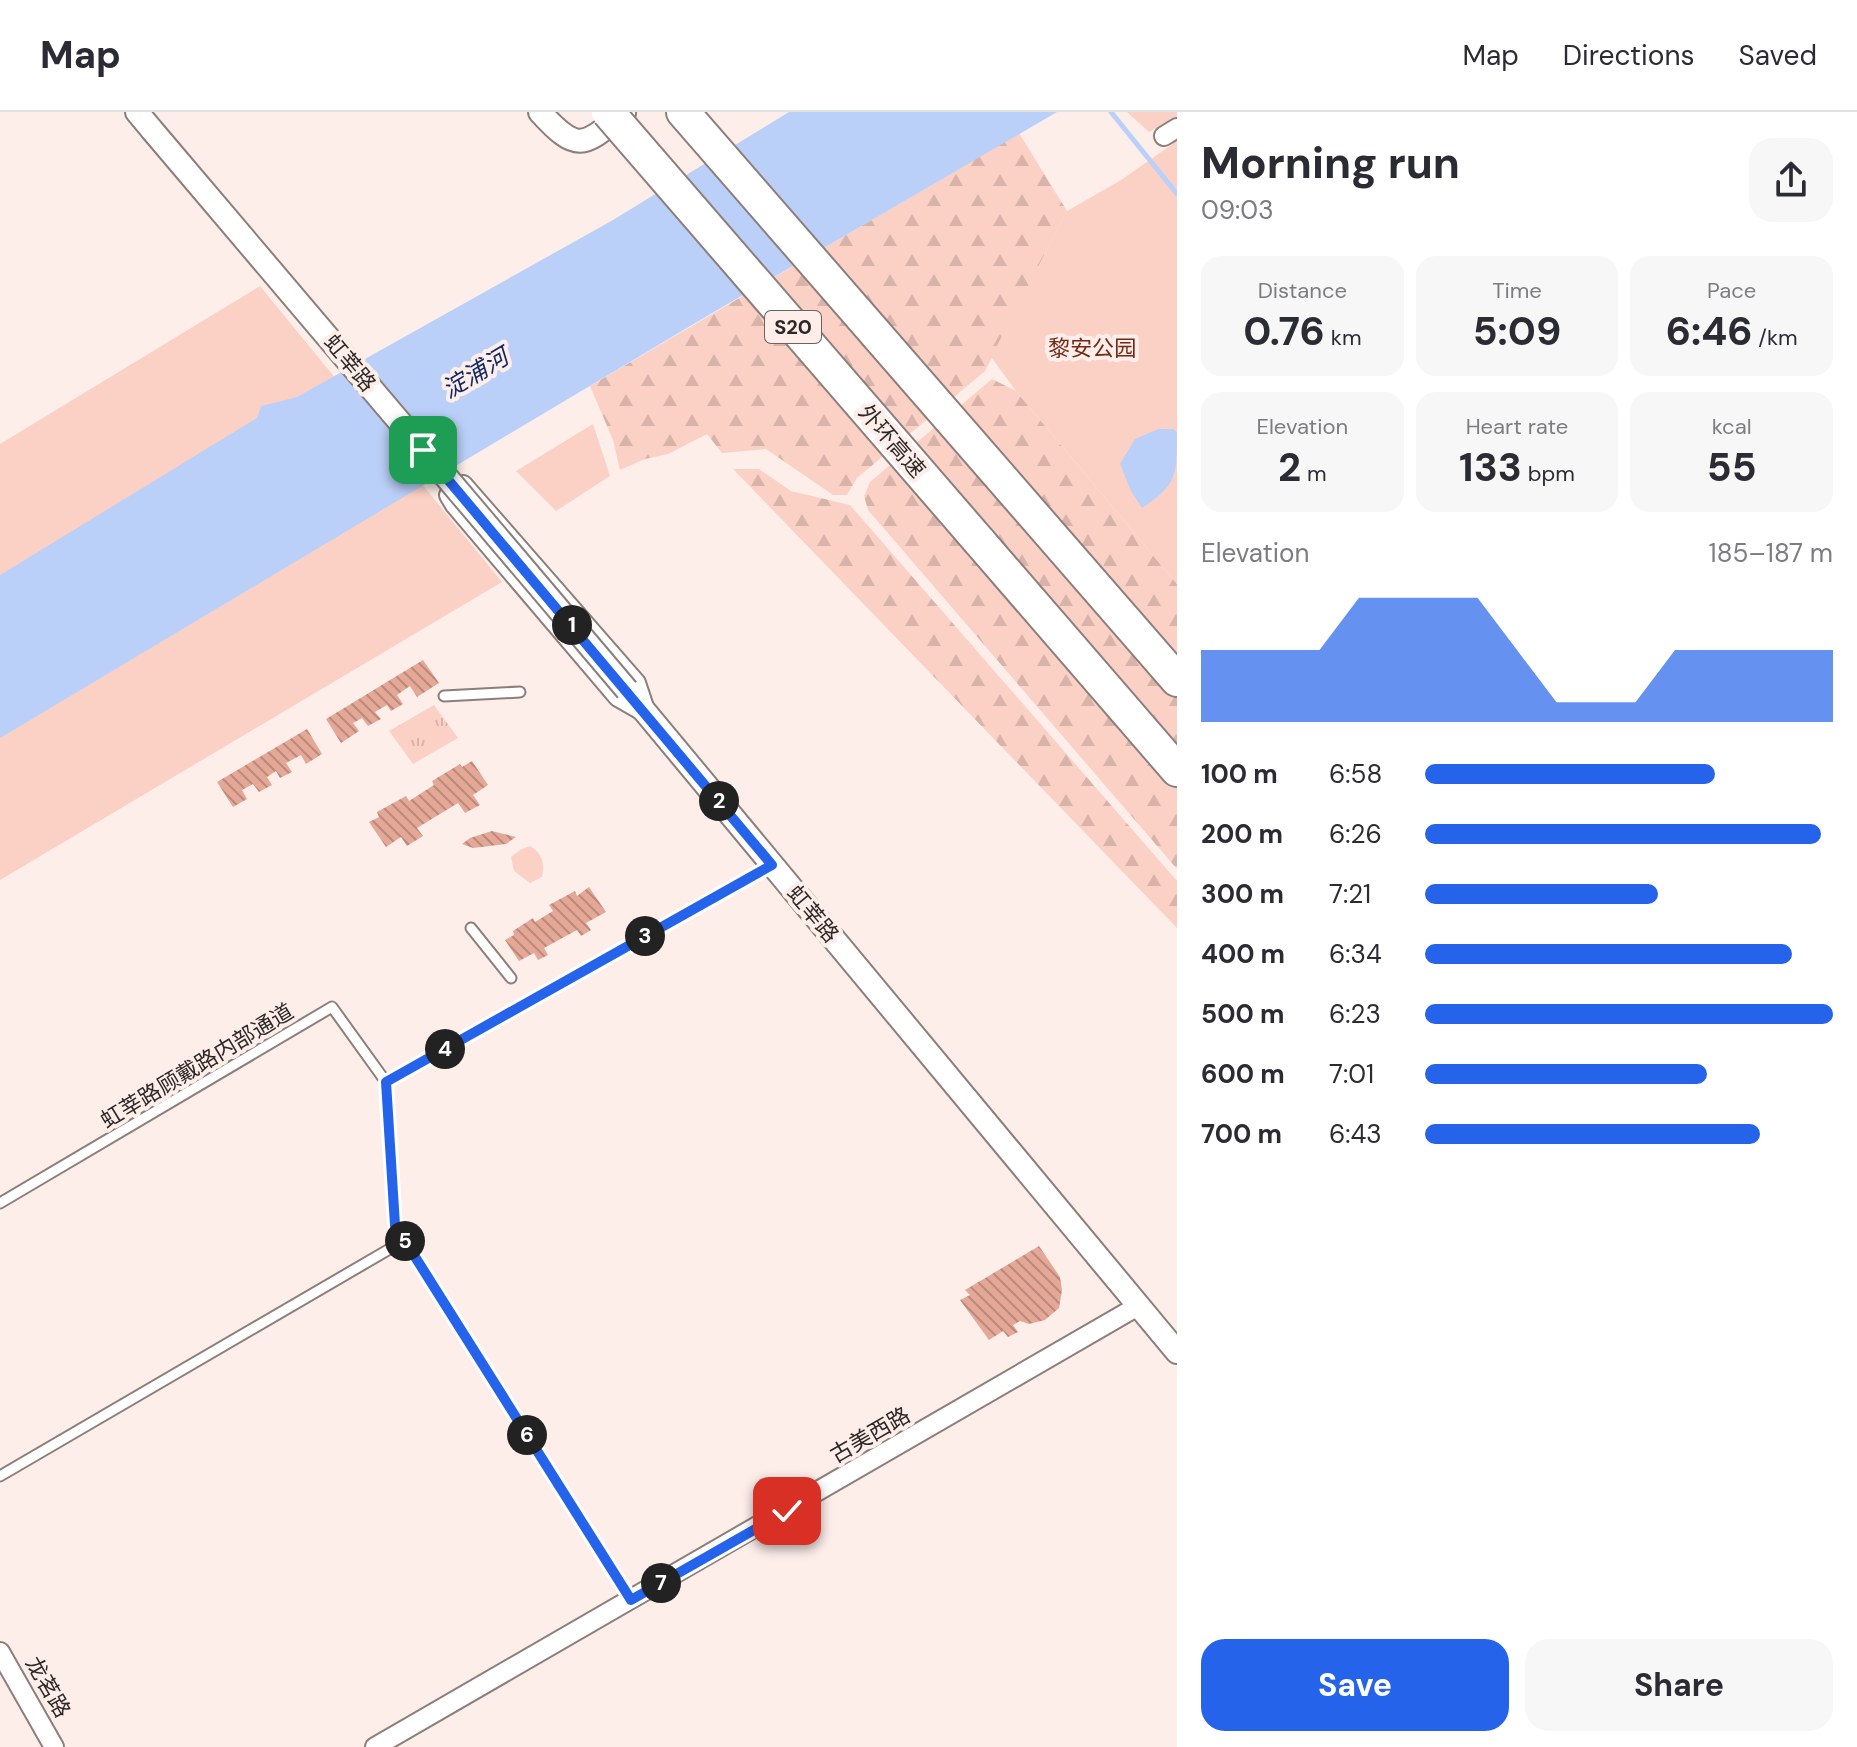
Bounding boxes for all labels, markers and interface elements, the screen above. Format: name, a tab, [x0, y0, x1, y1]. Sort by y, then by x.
text: Map	[40, 30, 121, 80]
text: Map	[1462, 37, 1519, 74]
text: Directions	[1563, 37, 1695, 74]
text: Saved	[1739, 37, 1817, 74]
text: Morning run	[1201, 134, 1460, 192]
button: share	[1749, 138, 1833, 222]
text: 09:03	[1201, 193, 1274, 227]
text: Distance	[1258, 276, 1347, 305]
text: Time	[1492, 276, 1542, 305]
text: Pace	[1707, 276, 1756, 305]
text: 0.76	[1243, 305, 1325, 357]
text: 5:09	[1473, 305, 1561, 357]
text: 6:46	[1666, 305, 1753, 357]
road number: S20	[765, 311, 821, 343]
text: km	[1325, 323, 1362, 352]
text: /km	[1753, 323, 1798, 352]
street label: 虹莘路	[318, 328, 382, 398]
park label: 黎安公园	[1048, 334, 1136, 363]
water label: 淀浦河	[436, 339, 517, 405]
street label: 外环高速	[852, 398, 932, 484]
text: Elevation	[1256, 412, 1348, 441]
text: Heart rate	[1466, 412, 1568, 441]
text: kcal	[1712, 412, 1752, 441]
pin	[389, 416, 457, 484]
icon: arrive	[401, 428, 445, 472]
text: 2	[1278, 441, 1301, 493]
text: 133	[1459, 441, 1522, 493]
text: 55	[1707, 441, 1757, 493]
text: m	[1301, 459, 1327, 488]
text: bpm	[1522, 459, 1575, 488]
text: Elevation	[1201, 536, 1309, 570]
text: 185–187 m	[1709, 536, 1833, 570]
pin: 1	[552, 605, 592, 645]
text: 1	[568, 610, 576, 639]
text: 100 m	[1201, 757, 1278, 791]
text: 6:58	[1329, 757, 1382, 791]
pin: 2	[699, 781, 739, 821]
text: 2	[713, 786, 725, 815]
text: 200 m	[1201, 817, 1283, 851]
text: 6:26	[1329, 817, 1382, 851]
text: 300 m	[1201, 877, 1284, 911]
text: 7:21	[1329, 877, 1371, 911]
street label: 虹莘路	[781, 879, 845, 949]
pin: 3	[625, 916, 665, 956]
text: 3	[638, 921, 652, 950]
text: 400 m	[1201, 937, 1285, 971]
text: 6:34	[1329, 937, 1382, 971]
street label: 虹莘路顾戴路内部通道	[95, 997, 299, 1135]
text: 500 m	[1201, 997, 1284, 1031]
text: 6:23	[1329, 997, 1381, 1031]
pin: 4	[425, 1029, 465, 1069]
text: 4	[438, 1034, 452, 1063]
text: 600 m	[1201, 1057, 1285, 1091]
text: 7:01	[1329, 1057, 1374, 1091]
text: 700 m	[1201, 1117, 1282, 1151]
text: 6:43	[1329, 1117, 1382, 1151]
pin: 5	[385, 1221, 425, 1261]
text: 5	[398, 1226, 412, 1255]
street label: 古美西路	[825, 1400, 915, 1470]
pin: 6	[507, 1415, 547, 1455]
text: 6	[520, 1420, 534, 1449]
pin	[753, 1477, 821, 1545]
icon: check	[765, 1489, 809, 1533]
pin: 7	[641, 1563, 681, 1603]
text: 7	[655, 1568, 667, 1597]
button: Save	[1201, 1639, 1509, 1731]
button: Share	[1525, 1639, 1833, 1731]
street label: 龙茗路	[19, 1651, 77, 1723]

